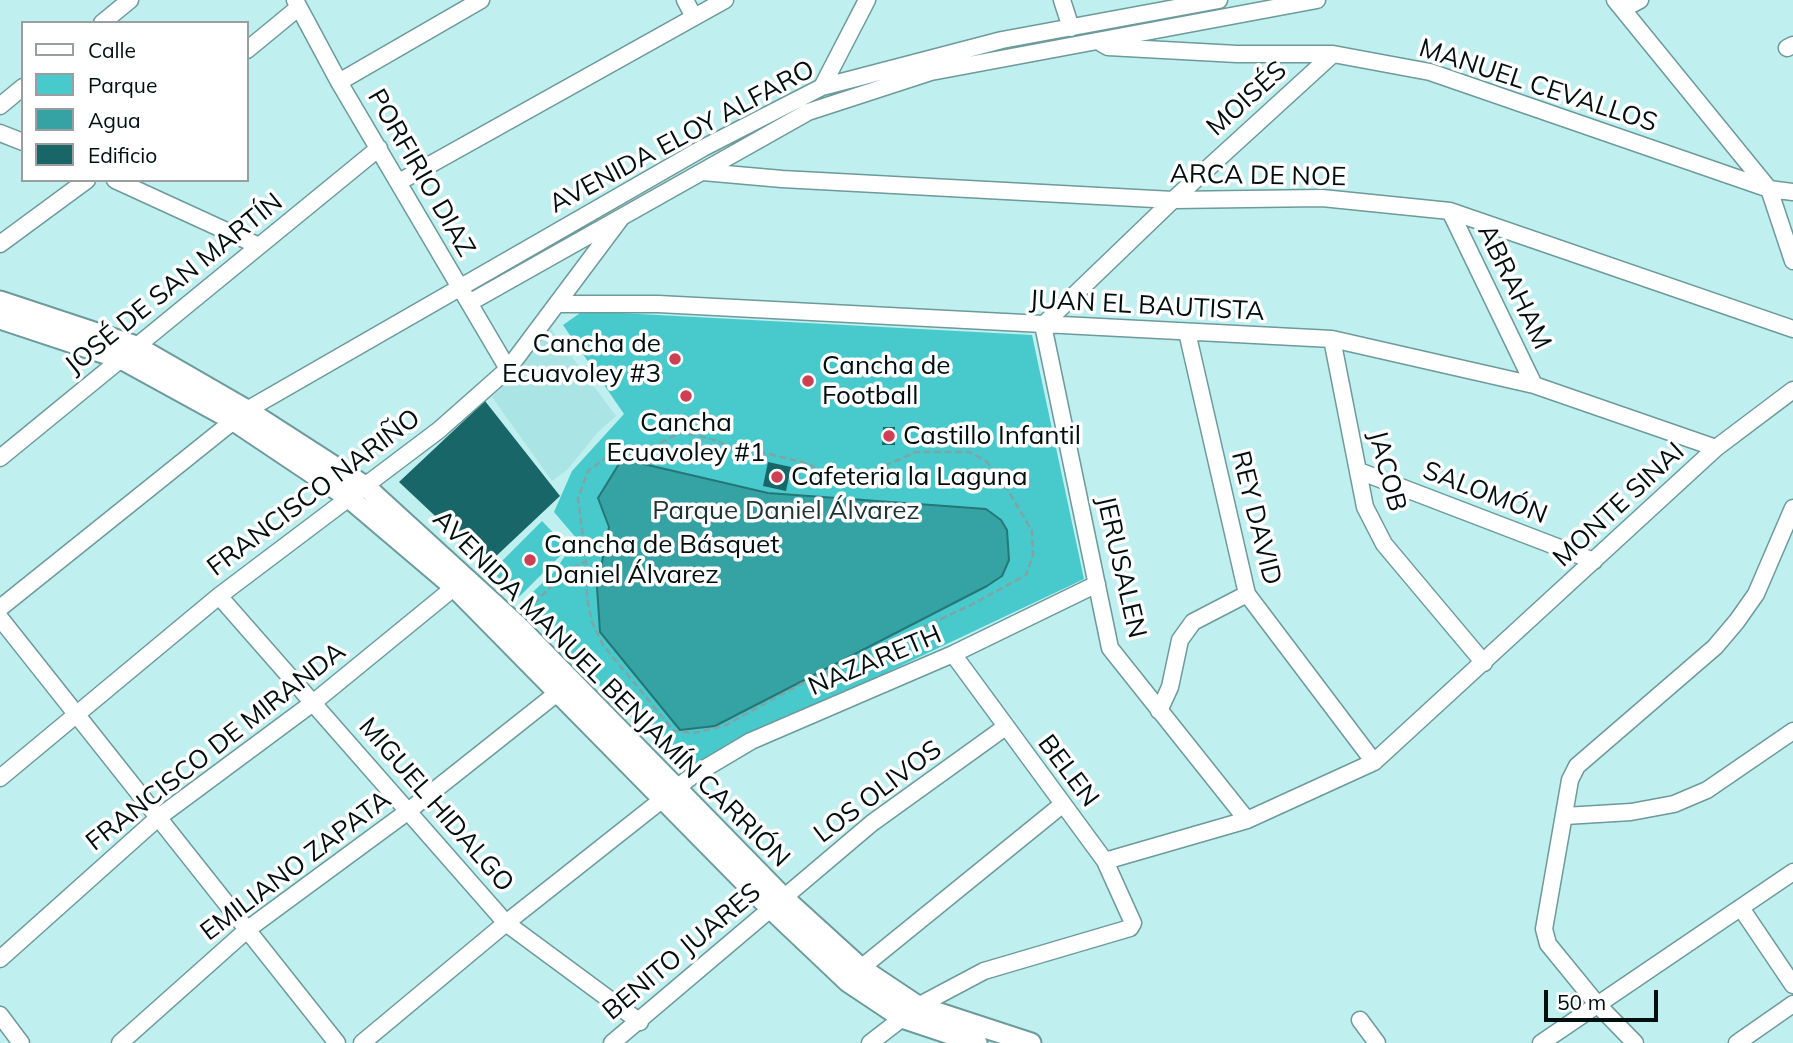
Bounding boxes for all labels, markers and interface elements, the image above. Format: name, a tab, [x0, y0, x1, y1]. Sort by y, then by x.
legend	[21, 21, 248, 182]
street label: MANUEL CEVALLOS	[1415, 33, 1661, 139]
text: Calle	[88, 37, 136, 63]
street label: AVENIDA ELOY ALFARO	[544, 54, 820, 220]
street label: MOISÉS	[1201, 55, 1293, 143]
text: Parque	[88, 72, 157, 98]
street label: PORFIRIO DIAZ	[360, 84, 482, 262]
text: Agua	[88, 107, 141, 133]
text: Edificio	[88, 142, 157, 168]
street label: ARCA DE NOE	[1170, 159, 1346, 193]
street label: JOSÉ DE SAN MARTÍN	[59, 187, 289, 381]
street label: ABRAHAM	[1470, 220, 1558, 354]
street label: JUAN EL BAUTISTA	[1029, 284, 1265, 328]
place label: Cancha de Ecuavoley #3	[502, 328, 661, 390]
place label: Cancha de Football	[822, 350, 950, 412]
marker: Cancha de Ecuavoley #3	[667, 351, 683, 367]
marker: Cancha de Football	[800, 373, 816, 389]
marker: Cancha Ecuavoley #1	[678, 388, 694, 404]
street label: FRANCISCO NARIÑO	[201, 403, 427, 583]
place label: Cancha Ecuavoley #1	[607, 407, 765, 468]
place label: Castillo Infantil	[903, 420, 1081, 452]
street label: JACOB	[1361, 427, 1413, 515]
marker: Castillo Infantil	[881, 428, 897, 444]
street label: MONTE SINAI	[1547, 436, 1691, 574]
street label: REY DAVID	[1224, 448, 1288, 588]
street label: SALOMÓN	[1419, 455, 1551, 531]
place label: Cafeteria la Laguna	[791, 461, 1027, 493]
marker: Cafeteria la Laguna	[769, 469, 785, 485]
street label: JERUSALEN	[1089, 493, 1153, 641]
park label: Parque Daniel Álvarez	[652, 495, 920, 527]
street label: AVENIDA MANUEL BENJAMÍN CARRIÓN	[426, 504, 796, 874]
place label: Cancha de Básquet Daniel Álvarez	[544, 529, 779, 590]
marker: Cancha de Básquet Daniel Álvarez	[522, 552, 538, 568]
street label: NAZARETH	[804, 619, 946, 703]
street label: FRANCISCO DE MIRANDA	[80, 636, 352, 858]
street label: MIGUEL HIDALGO	[352, 712, 520, 898]
street label: BELEN	[1031, 729, 1105, 813]
street label: LOS OLIVOS	[808, 734, 948, 850]
street label: EMILIANO ZAPATA	[195, 784, 397, 948]
street label: BENITO JUARES	[597, 877, 767, 1027]
scale bar	[1548, 976, 1662, 1020]
text: 50 m	[1557, 989, 1606, 1015]

